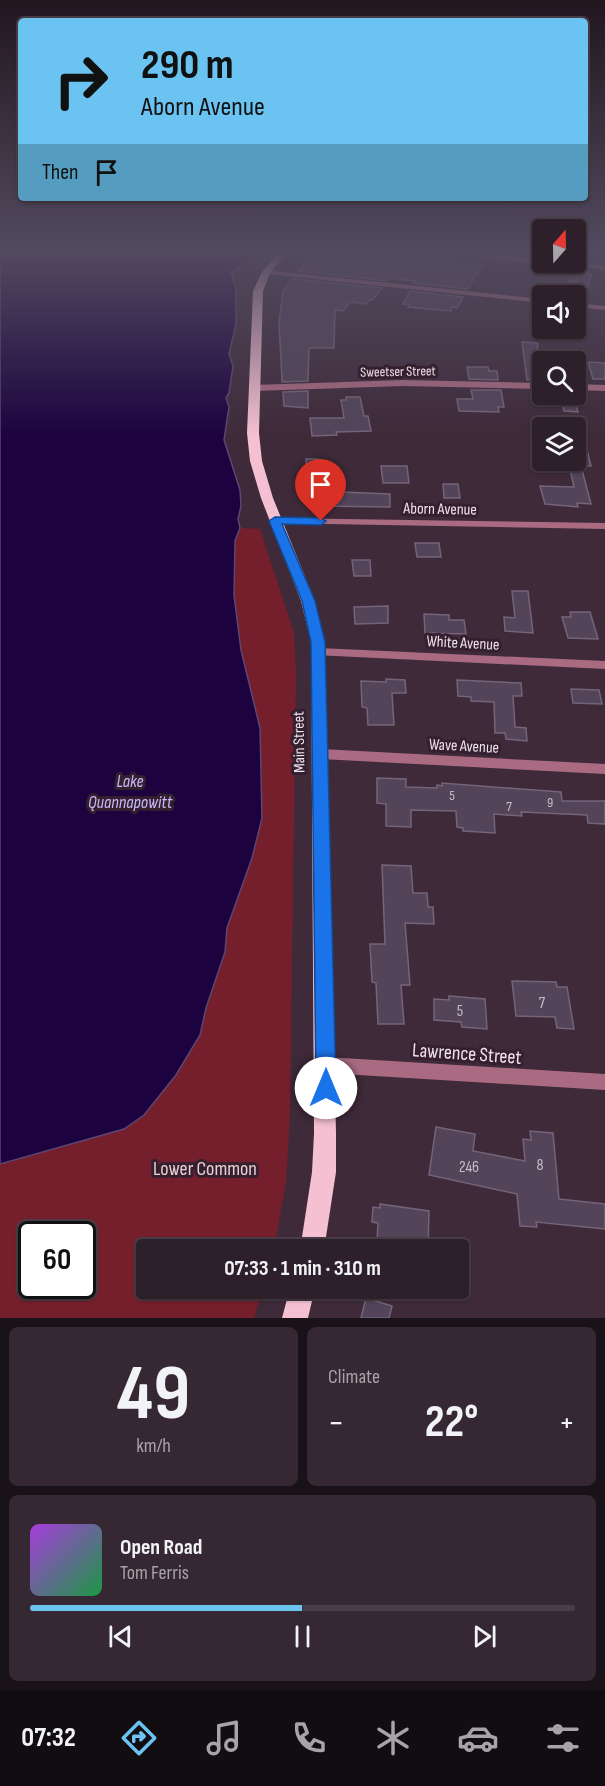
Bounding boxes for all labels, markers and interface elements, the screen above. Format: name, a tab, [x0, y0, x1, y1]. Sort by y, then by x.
text: 290 m	[141, 40, 234, 91]
icon: right	[42, 42, 120, 120]
text: Aborn Avenue	[141, 91, 265, 123]
icon: arrive	[90, 156, 123, 189]
text: Then	[42, 159, 78, 186]
north arrow	[532, 219, 586, 273]
map controls	[532, 219, 586, 471]
button: sound	[532, 285, 586, 339]
button: search	[532, 351, 586, 405]
street label: Sweetser Street	[360, 362, 436, 381]
button: layers	[532, 417, 586, 471]
pin	[295, 459, 346, 521]
icon: arrive	[304, 468, 337, 501]
street label: Aborn Avenue	[402, 499, 477, 520]
street label: White Avenue	[426, 632, 500, 655]
street label: Main Street	[289, 711, 310, 773]
street label: Wave Avenue	[428, 735, 499, 758]
water label: Lake Quannapowitt	[88, 771, 173, 813]
house number: 5	[449, 787, 455, 804]
house number: 9	[547, 794, 553, 811]
house number: 7	[506, 798, 512, 815]
house number: 7	[539, 994, 546, 1013]
house number: 5	[457, 1002, 463, 1021]
street label: Lawrence Street	[411, 1038, 522, 1070]
position arrow	[294, 1056, 358, 1120]
house number: 8	[536, 1156, 544, 1175]
park label: Lower Common	[153, 1157, 257, 1181]
house number: 246	[459, 1158, 479, 1177]
speed limit sign: 60	[18, 1221, 96, 1299]
text: 07:33 · 1 min · 310 m	[224, 1255, 381, 1282]
text: 49	[117, 1348, 190, 1441]
text: Climate	[328, 1365, 380, 1389]
text: 22°	[425, 1395, 478, 1450]
text: −	[328, 1403, 344, 1443]
text: +	[559, 1403, 575, 1443]
text: km/h	[136, 1434, 171, 1458]
text: Open Road	[120, 1534, 202, 1561]
text: Tom Ferris	[120, 1561, 189, 1585]
icon: previous	[104, 1620, 137, 1653]
icon: pause	[286, 1620, 319, 1653]
icon: next	[468, 1620, 501, 1653]
icon: directions	[118, 1717, 160, 1759]
icon: music	[203, 1717, 245, 1759]
icon: phone	[288, 1717, 330, 1759]
icon: climate	[372, 1717, 414, 1759]
icon: car	[457, 1717, 499, 1759]
icon: filters	[542, 1717, 584, 1759]
text: 07:32	[21, 1722, 76, 1754]

